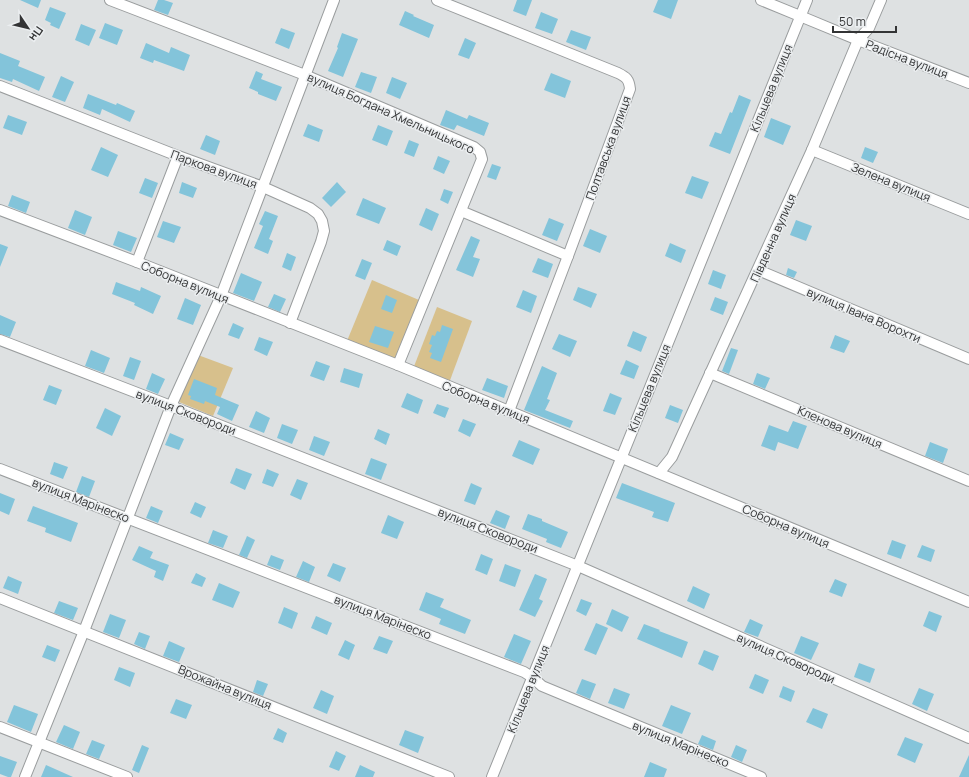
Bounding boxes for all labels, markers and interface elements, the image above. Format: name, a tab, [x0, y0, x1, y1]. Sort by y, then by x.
north arrow	[8, 8, 48, 48]
scale bar	[833, 8, 896, 34]
text: 50 m	[839, 13, 866, 30]
text: Пн	[26, 24, 47, 45]
street label: Радісна вулиця	[863, 35, 951, 83]
street label: Кільцева вулиця	[746, 42, 796, 134]
street label: вулиця Богдана Хмельницького	[305, 68, 477, 158]
street label: Полтавська вулиця	[581, 94, 635, 202]
street label: Паркова вулиця	[168, 145, 260, 193]
street label: Зелена вулиця	[849, 158, 933, 206]
street label: Південна вулиця	[746, 191, 800, 285]
street label: Соборна вулиця	[139, 257, 231, 307]
street label: вулиця Івана Ворохти	[804, 283, 924, 347]
street label: Кільцева вулиця	[624, 342, 674, 434]
street label: Соборна вулиця	[440, 377, 532, 427]
street label: вулиця Сковороди	[133, 385, 239, 439]
street label: Кленова вулиця	[795, 401, 885, 453]
street label: вулиця Марінеско	[30, 474, 132, 526]
street label: Соборна вулиця	[740, 500, 832, 552]
street label: вулиця Сковороди	[435, 503, 541, 557]
street label: вулиця Марінеско	[332, 591, 434, 643]
street label: вулиця Сковороди	[734, 629, 838, 687]
street label: Кільцева вулиця	[503, 643, 553, 735]
street label: Врожайна вулиця	[176, 660, 274, 714]
street label: вулиця Марінеско	[630, 717, 732, 771]

